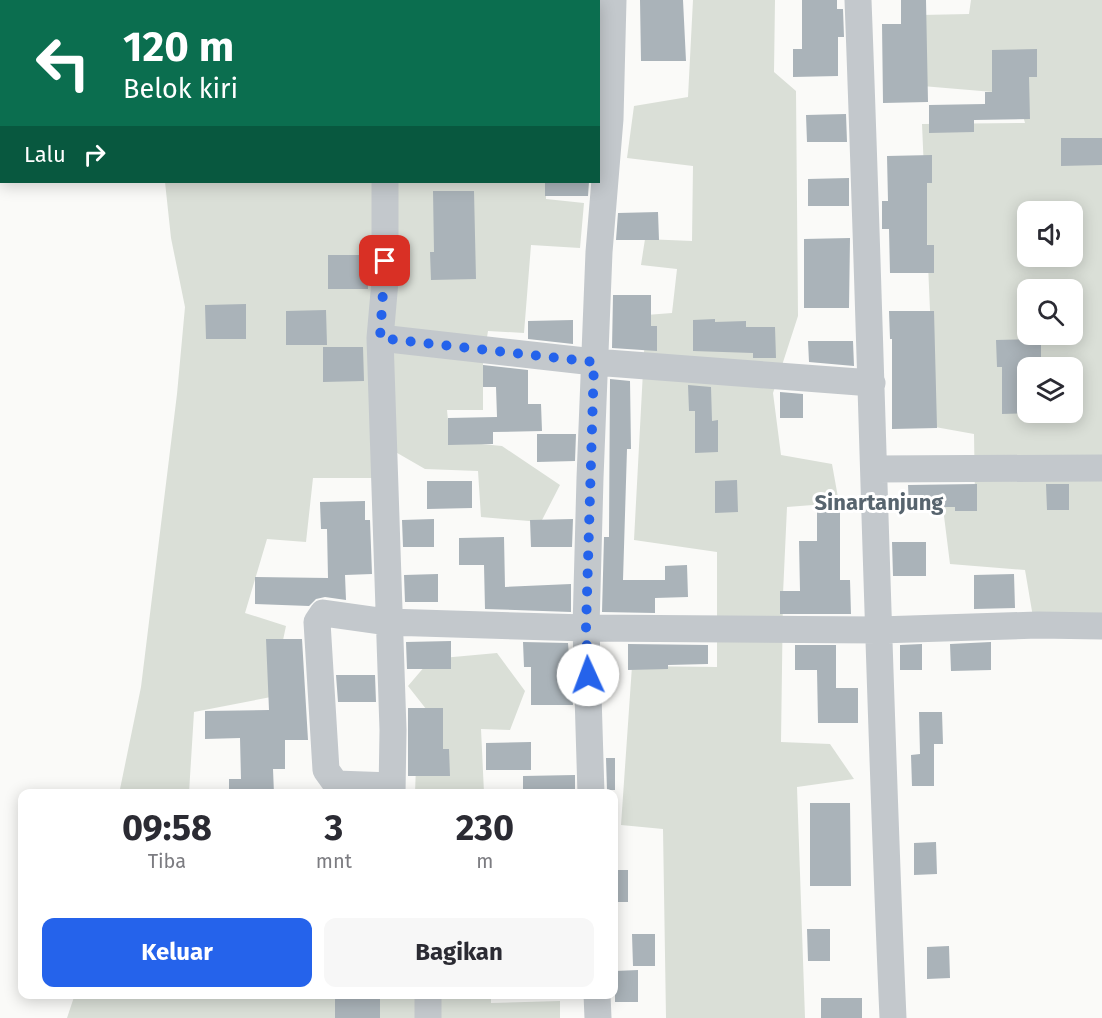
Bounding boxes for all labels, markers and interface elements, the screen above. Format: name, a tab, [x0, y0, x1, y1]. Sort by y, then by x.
text: 120 m	[123, 22, 234, 72]
icon: left	[24, 24, 102, 102]
text: Belok kiri	[123, 73, 238, 105]
icon: right	[78, 138, 111, 171]
text: Lalu	[24, 141, 66, 168]
map controls	[1017, 201, 1083, 423]
button: sound	[1017, 201, 1083, 267]
pin	[359, 235, 410, 286]
icon: arrive	[368, 244, 401, 277]
button: search	[1017, 279, 1083, 345]
button: layers	[1017, 357, 1083, 423]
district label: Sinartanjung	[815, 489, 944, 516]
position arrow	[556, 643, 620, 707]
text: 09:58	[122, 806, 212, 850]
text: 3	[325, 806, 343, 850]
text: 230	[456, 806, 514, 850]
text: Tiba	[148, 849, 186, 873]
text: mnt	[316, 849, 352, 873]
text: m	[476, 849, 494, 873]
button: Keluar	[42, 918, 312, 987]
button: Bagikan	[324, 918, 594, 987]

